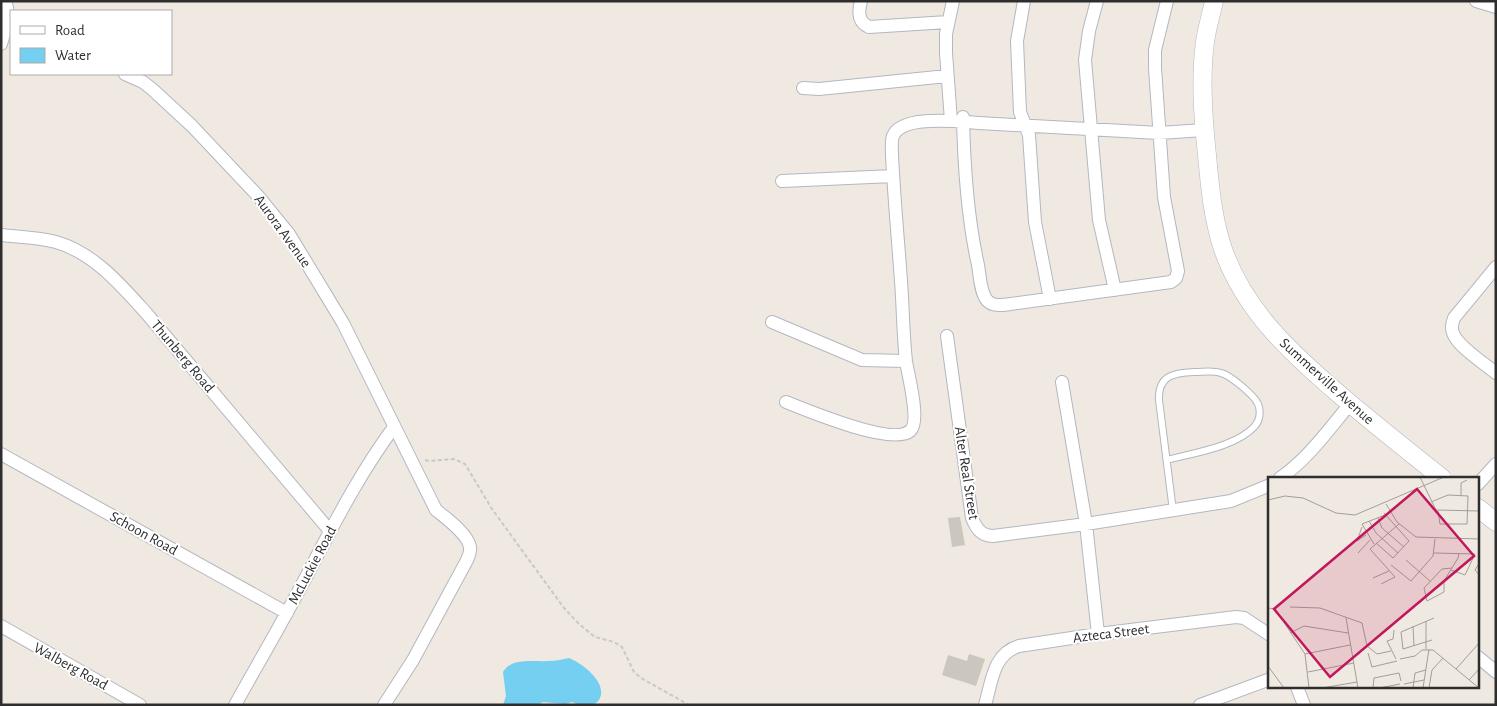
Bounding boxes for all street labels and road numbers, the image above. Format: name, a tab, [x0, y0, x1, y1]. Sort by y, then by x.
street label: Aurora Avenue	[251, 192, 314, 270]
street label: Thunberg Road	[148, 317, 217, 396]
street label: Summerville Avenue	[1277, 335, 1377, 427]
street label: Alter Real Street	[952, 425, 981, 521]
street label: Schoon Road	[107, 509, 180, 558]
street label: McLuckie Road	[286, 523, 339, 607]
street label: Azteca Street	[1072, 621, 1150, 646]
street label: Walberg Road	[31, 640, 111, 693]

